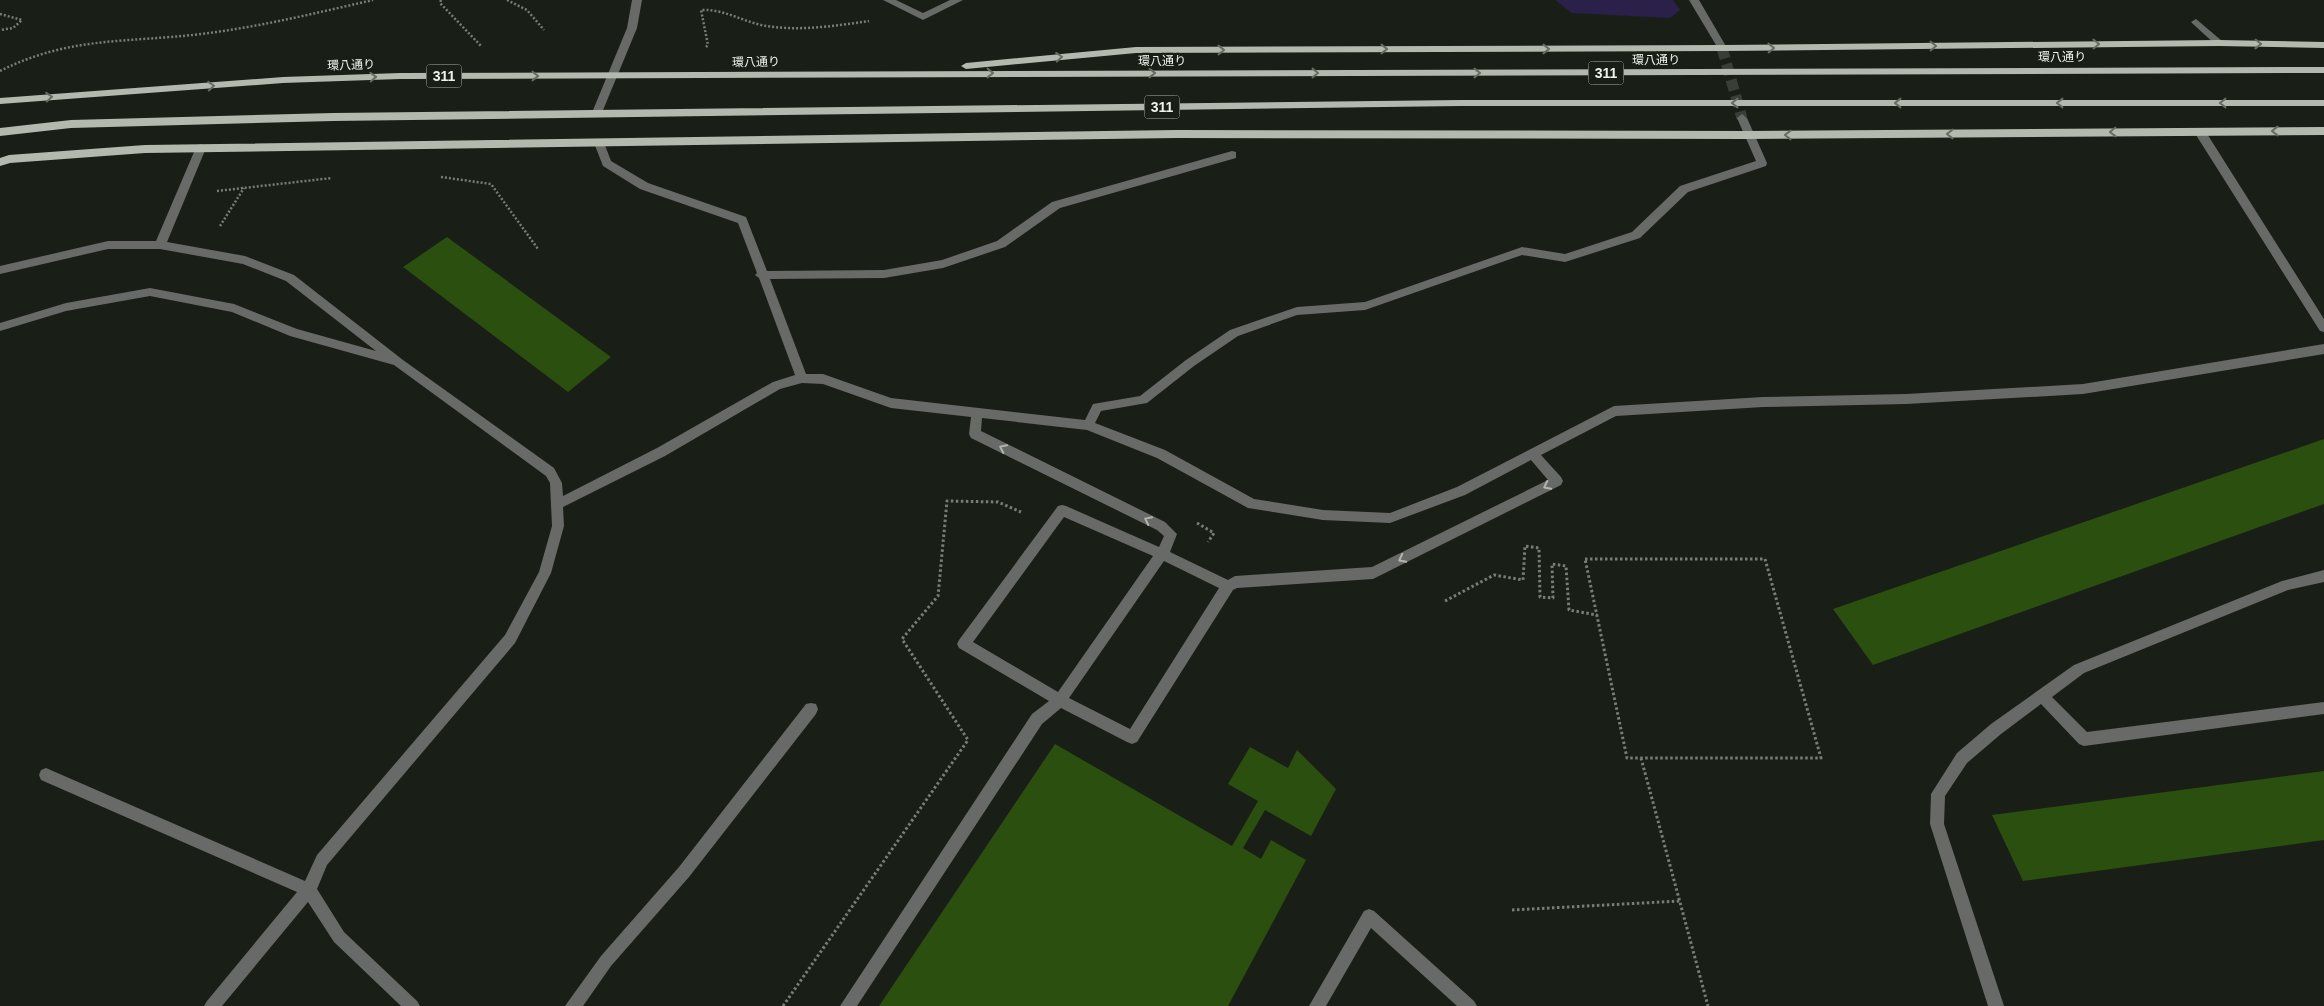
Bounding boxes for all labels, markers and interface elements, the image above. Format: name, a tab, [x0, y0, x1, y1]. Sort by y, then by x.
one-way arrow	[2092, 39, 2100, 50]
one-way arrow	[2254, 39, 2262, 49]
one-way arrow	[1930, 41, 1937, 51]
one-way arrow	[1767, 43, 1775, 53]
one-way arrow	[1380, 44, 1388, 54]
one-way arrow	[1542, 44, 1550, 54]
one-way arrow	[1218, 45, 1225, 55]
street label: 環八通り	[2038, 50, 2086, 64]
one-way arrow	[1055, 52, 1063, 63]
street label: 環八通り	[1632, 53, 1680, 67]
street label: 環八通り	[1138, 54, 1186, 68]
street label: 環八通り	[732, 55, 780, 69]
street label: 環八通り	[327, 57, 375, 73]
road number: 311	[1588, 62, 1624, 84]
road number: 311	[426, 64, 462, 88]
one-way arrow	[986, 68, 994, 78]
one-way arrow	[1148, 68, 1156, 78]
one-way arrow	[1311, 68, 1319, 78]
one-way arrow	[1473, 68, 1481, 79]
one-way arrow	[532, 70, 540, 81]
one-way arrow	[370, 72, 377, 82]
one-way arrow	[207, 80, 215, 91]
one-way arrow	[45, 92, 53, 103]
road number: 311	[1144, 95, 1180, 118]
one-way arrow	[1731, 98, 1739, 108]
one-way arrow	[1894, 98, 1902, 108]
one-way arrow	[2056, 98, 2064, 108]
one-way arrow	[2219, 98, 2226, 108]
one-way arrow	[2271, 126, 2279, 136]
one-way arrow	[2109, 127, 2117, 138]
one-way arrow	[1946, 129, 1954, 139]
one-way arrow	[1784, 130, 1792, 140]
one-way arrow	[999, 443, 1008, 454]
one-way arrow	[1543, 480, 1552, 490]
one-way arrow	[1145, 516, 1154, 526]
one-way arrow	[1398, 553, 1407, 563]

